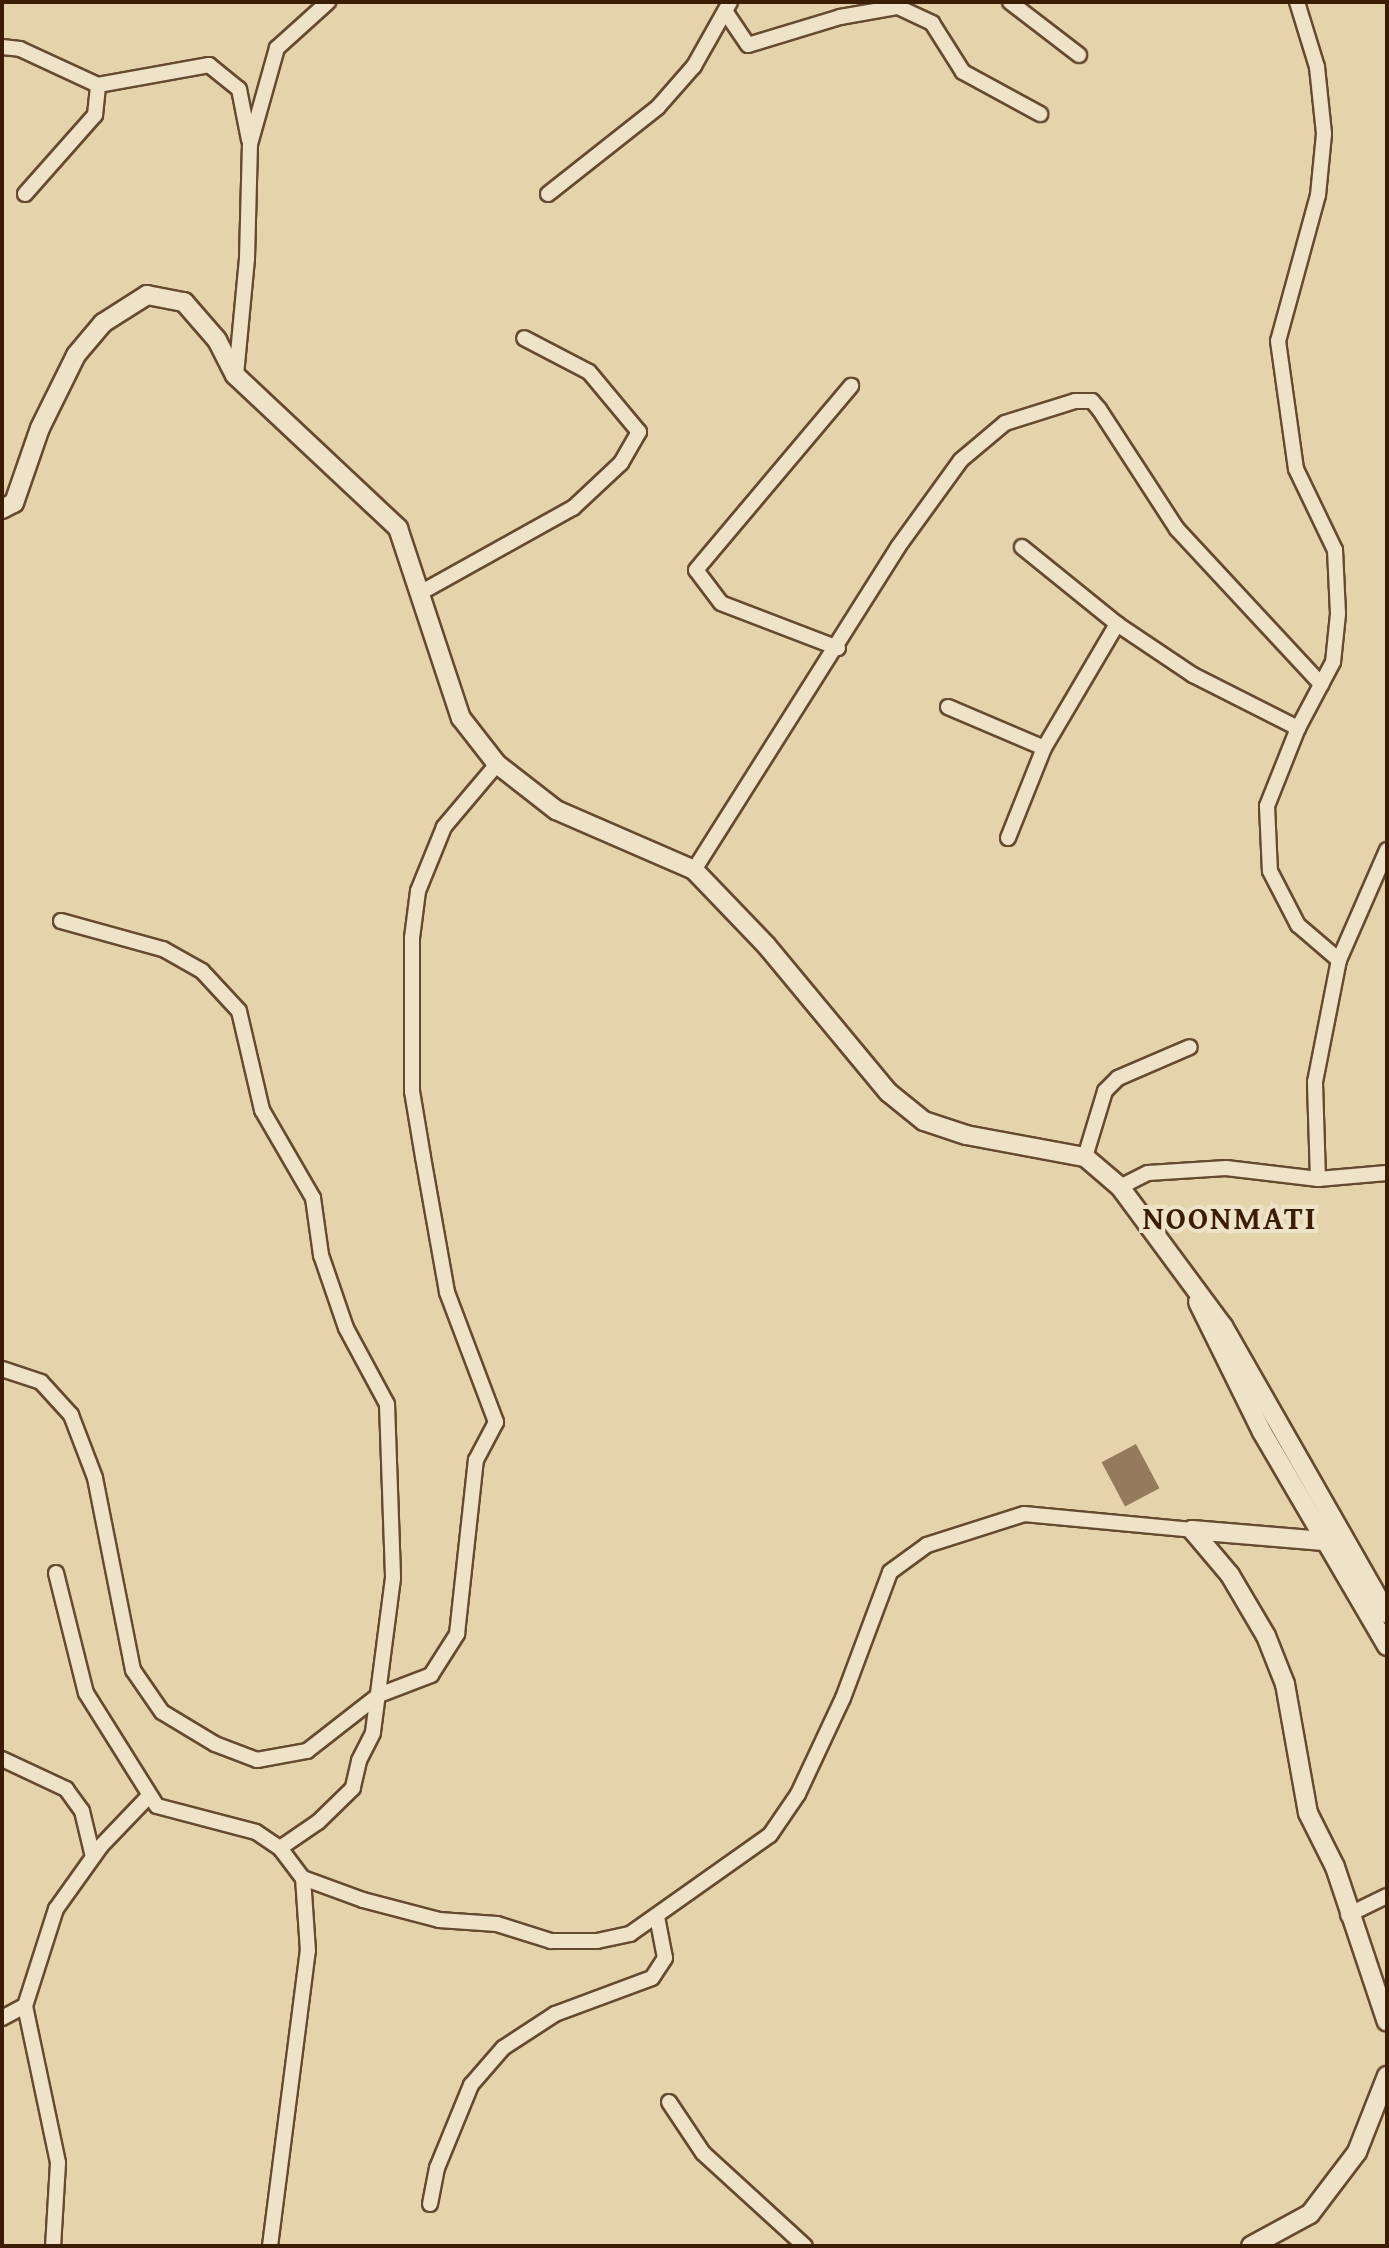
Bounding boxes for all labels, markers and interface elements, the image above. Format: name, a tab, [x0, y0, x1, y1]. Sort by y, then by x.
district label: NOONMATI	[1142, 1199, 1318, 1237]

